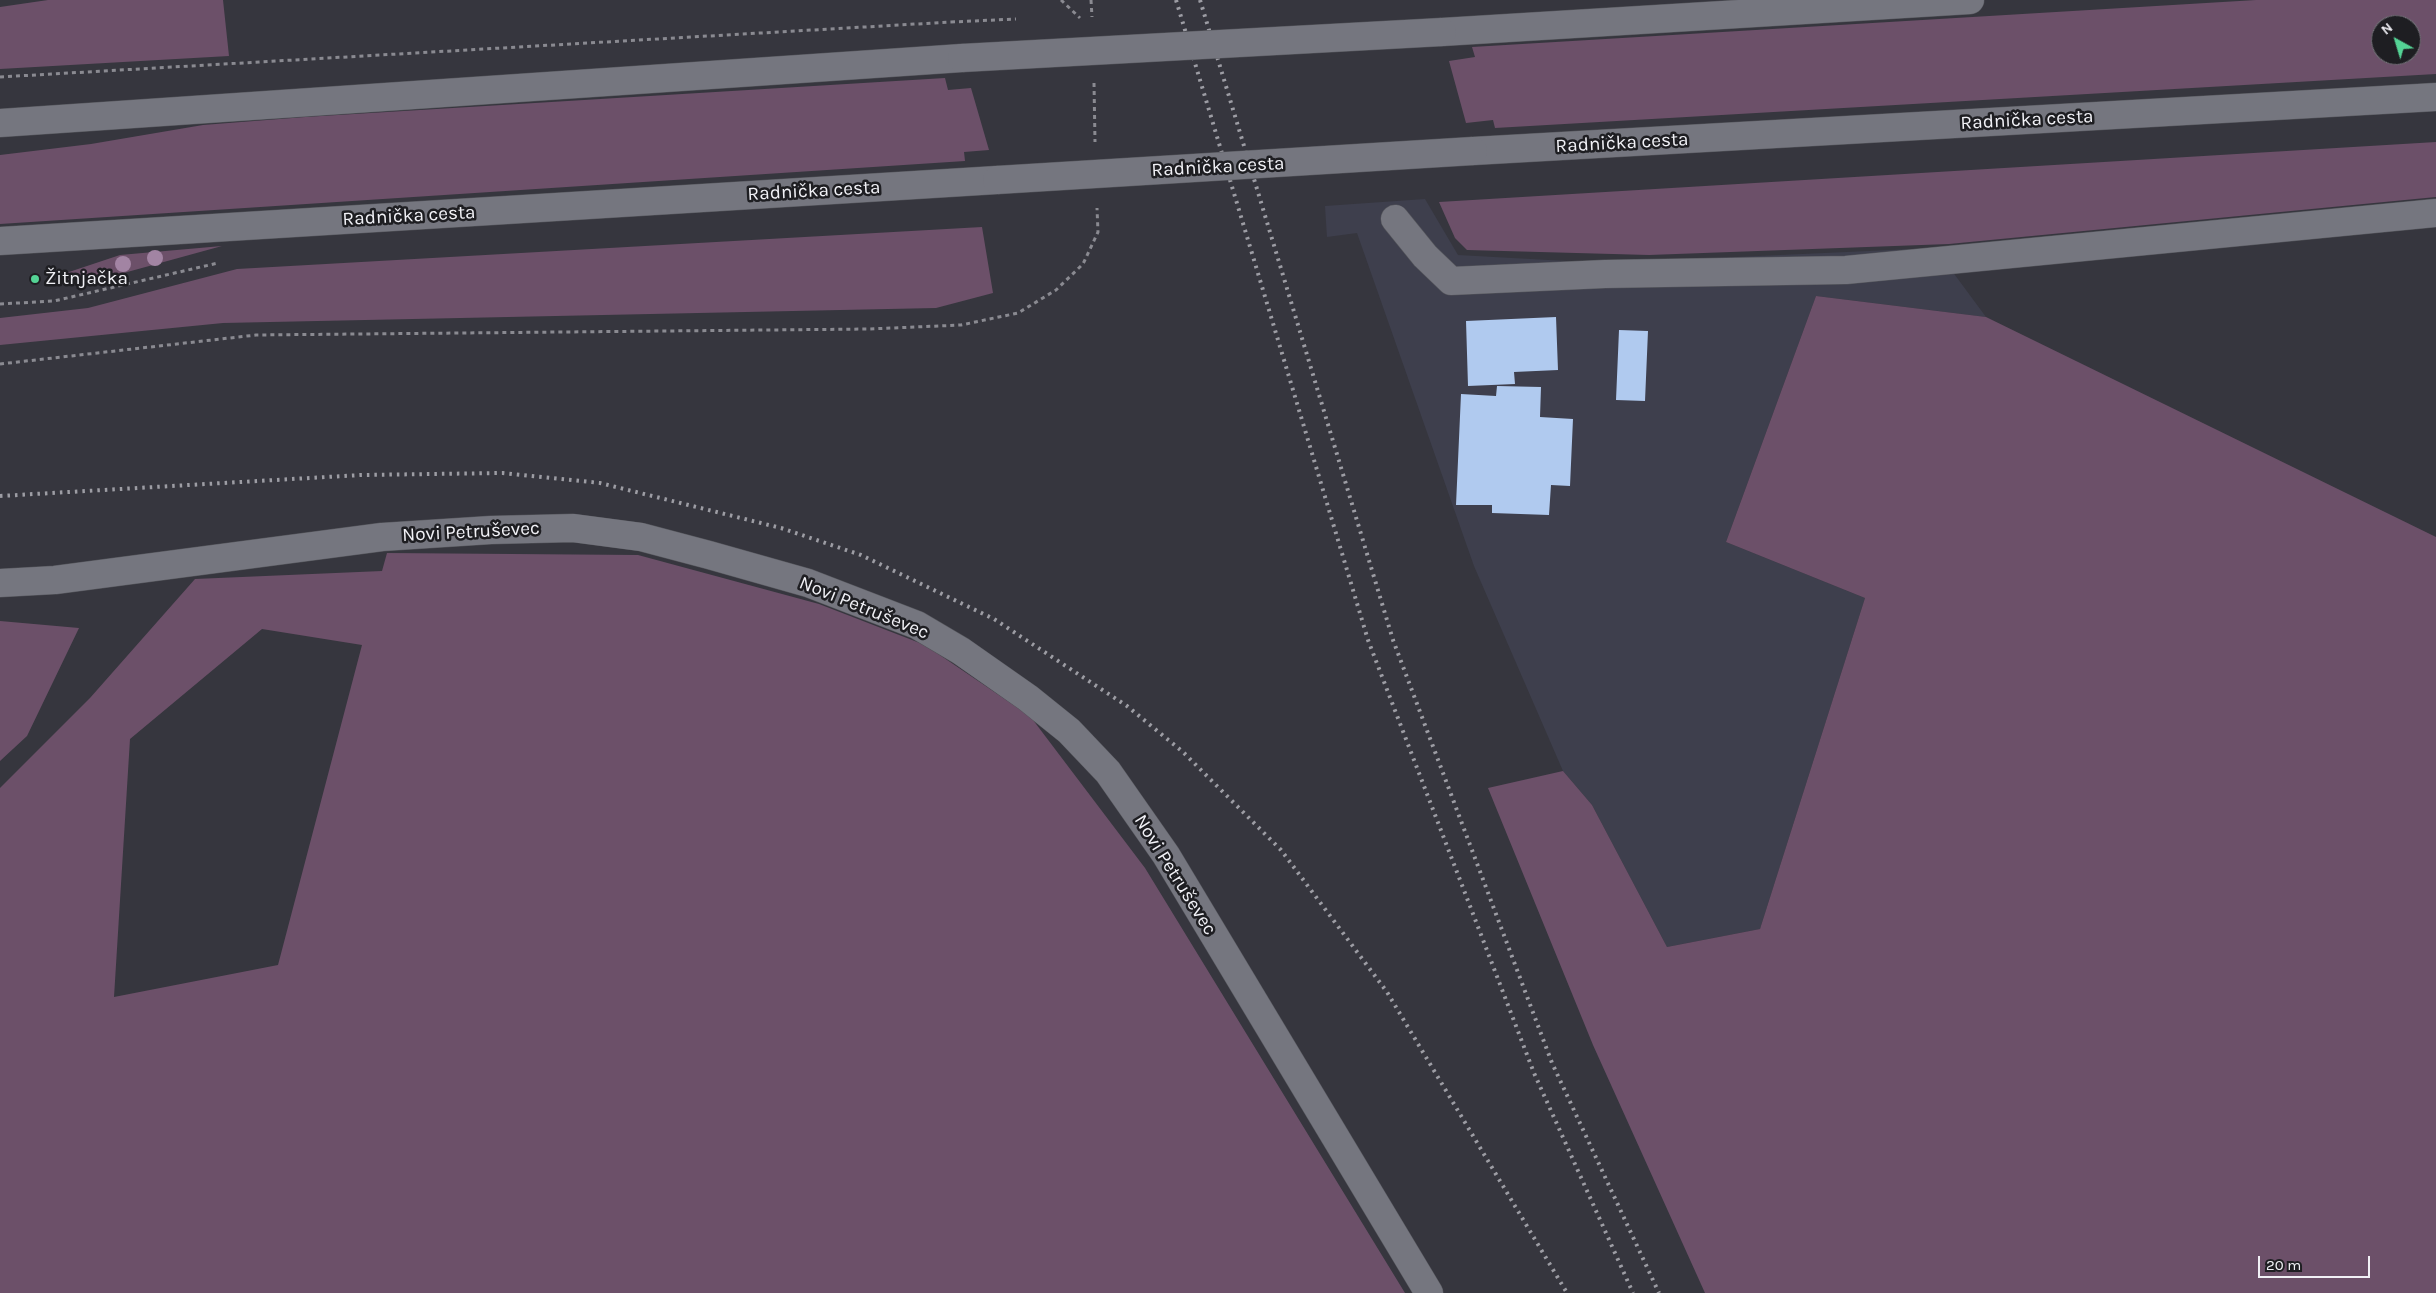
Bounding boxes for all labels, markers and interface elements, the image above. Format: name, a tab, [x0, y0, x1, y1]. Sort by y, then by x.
north arrow	[2371, 15, 2421, 65]
text: N	[2378, 19, 2396, 39]
street label: Radnička cesta	[1960, 105, 2094, 135]
street label: Radnička cesta	[1555, 128, 1689, 158]
street label: Radnička cesta	[1151, 152, 1285, 182]
street label: Radnička cesta	[747, 176, 881, 206]
street label: Radnička cesta	[342, 201, 476, 231]
place label: Žitnjačka	[45, 268, 128, 290]
marker: Žitnjačka	[29, 273, 41, 285]
street label: Novi Petruševec	[402, 517, 540, 547]
street label: Novi Petruševec	[796, 572, 932, 644]
street label: Novi Petruševec	[1129, 811, 1221, 939]
scale bar	[2261, 1246, 2374, 1278]
text: 20 m	[2266, 1256, 2301, 1274]

